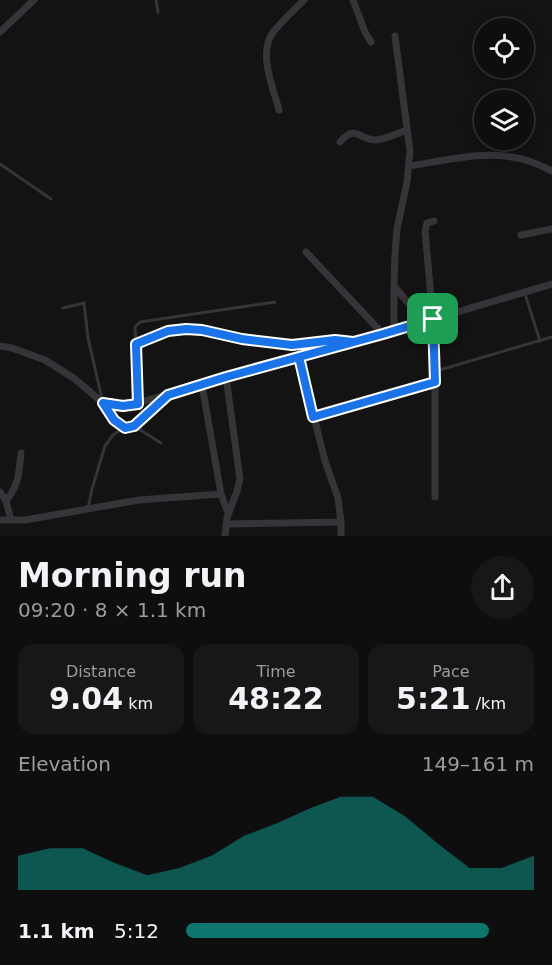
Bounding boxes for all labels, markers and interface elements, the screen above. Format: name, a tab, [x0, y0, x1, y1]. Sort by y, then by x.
map controls	[474, 18, 534, 150]
button: locate	[474, 18, 534, 78]
button: layers	[474, 90, 534, 150]
pin	[407, 293, 458, 344]
icon: arrive	[416, 302, 449, 335]
text: Morning run	[18, 556, 246, 595]
button: share	[471, 556, 534, 619]
text: 09:20 · 8 × 1.1 km	[18, 598, 206, 622]
text: Distance	[66, 662, 136, 681]
text: Time	[256, 662, 296, 681]
text: Pace	[432, 662, 470, 681]
text: 9.04	[49, 681, 123, 716]
text: 48:22	[228, 681, 324, 716]
text: 5:21	[396, 681, 471, 716]
text: km	[123, 694, 153, 713]
text: /km	[471, 694, 506, 713]
text: Elevation	[18, 752, 111, 776]
text: 149–161 m	[422, 752, 534, 776]
text: 1.1 km	[18, 919, 95, 943]
text: 5:12	[114, 919, 159, 943]

